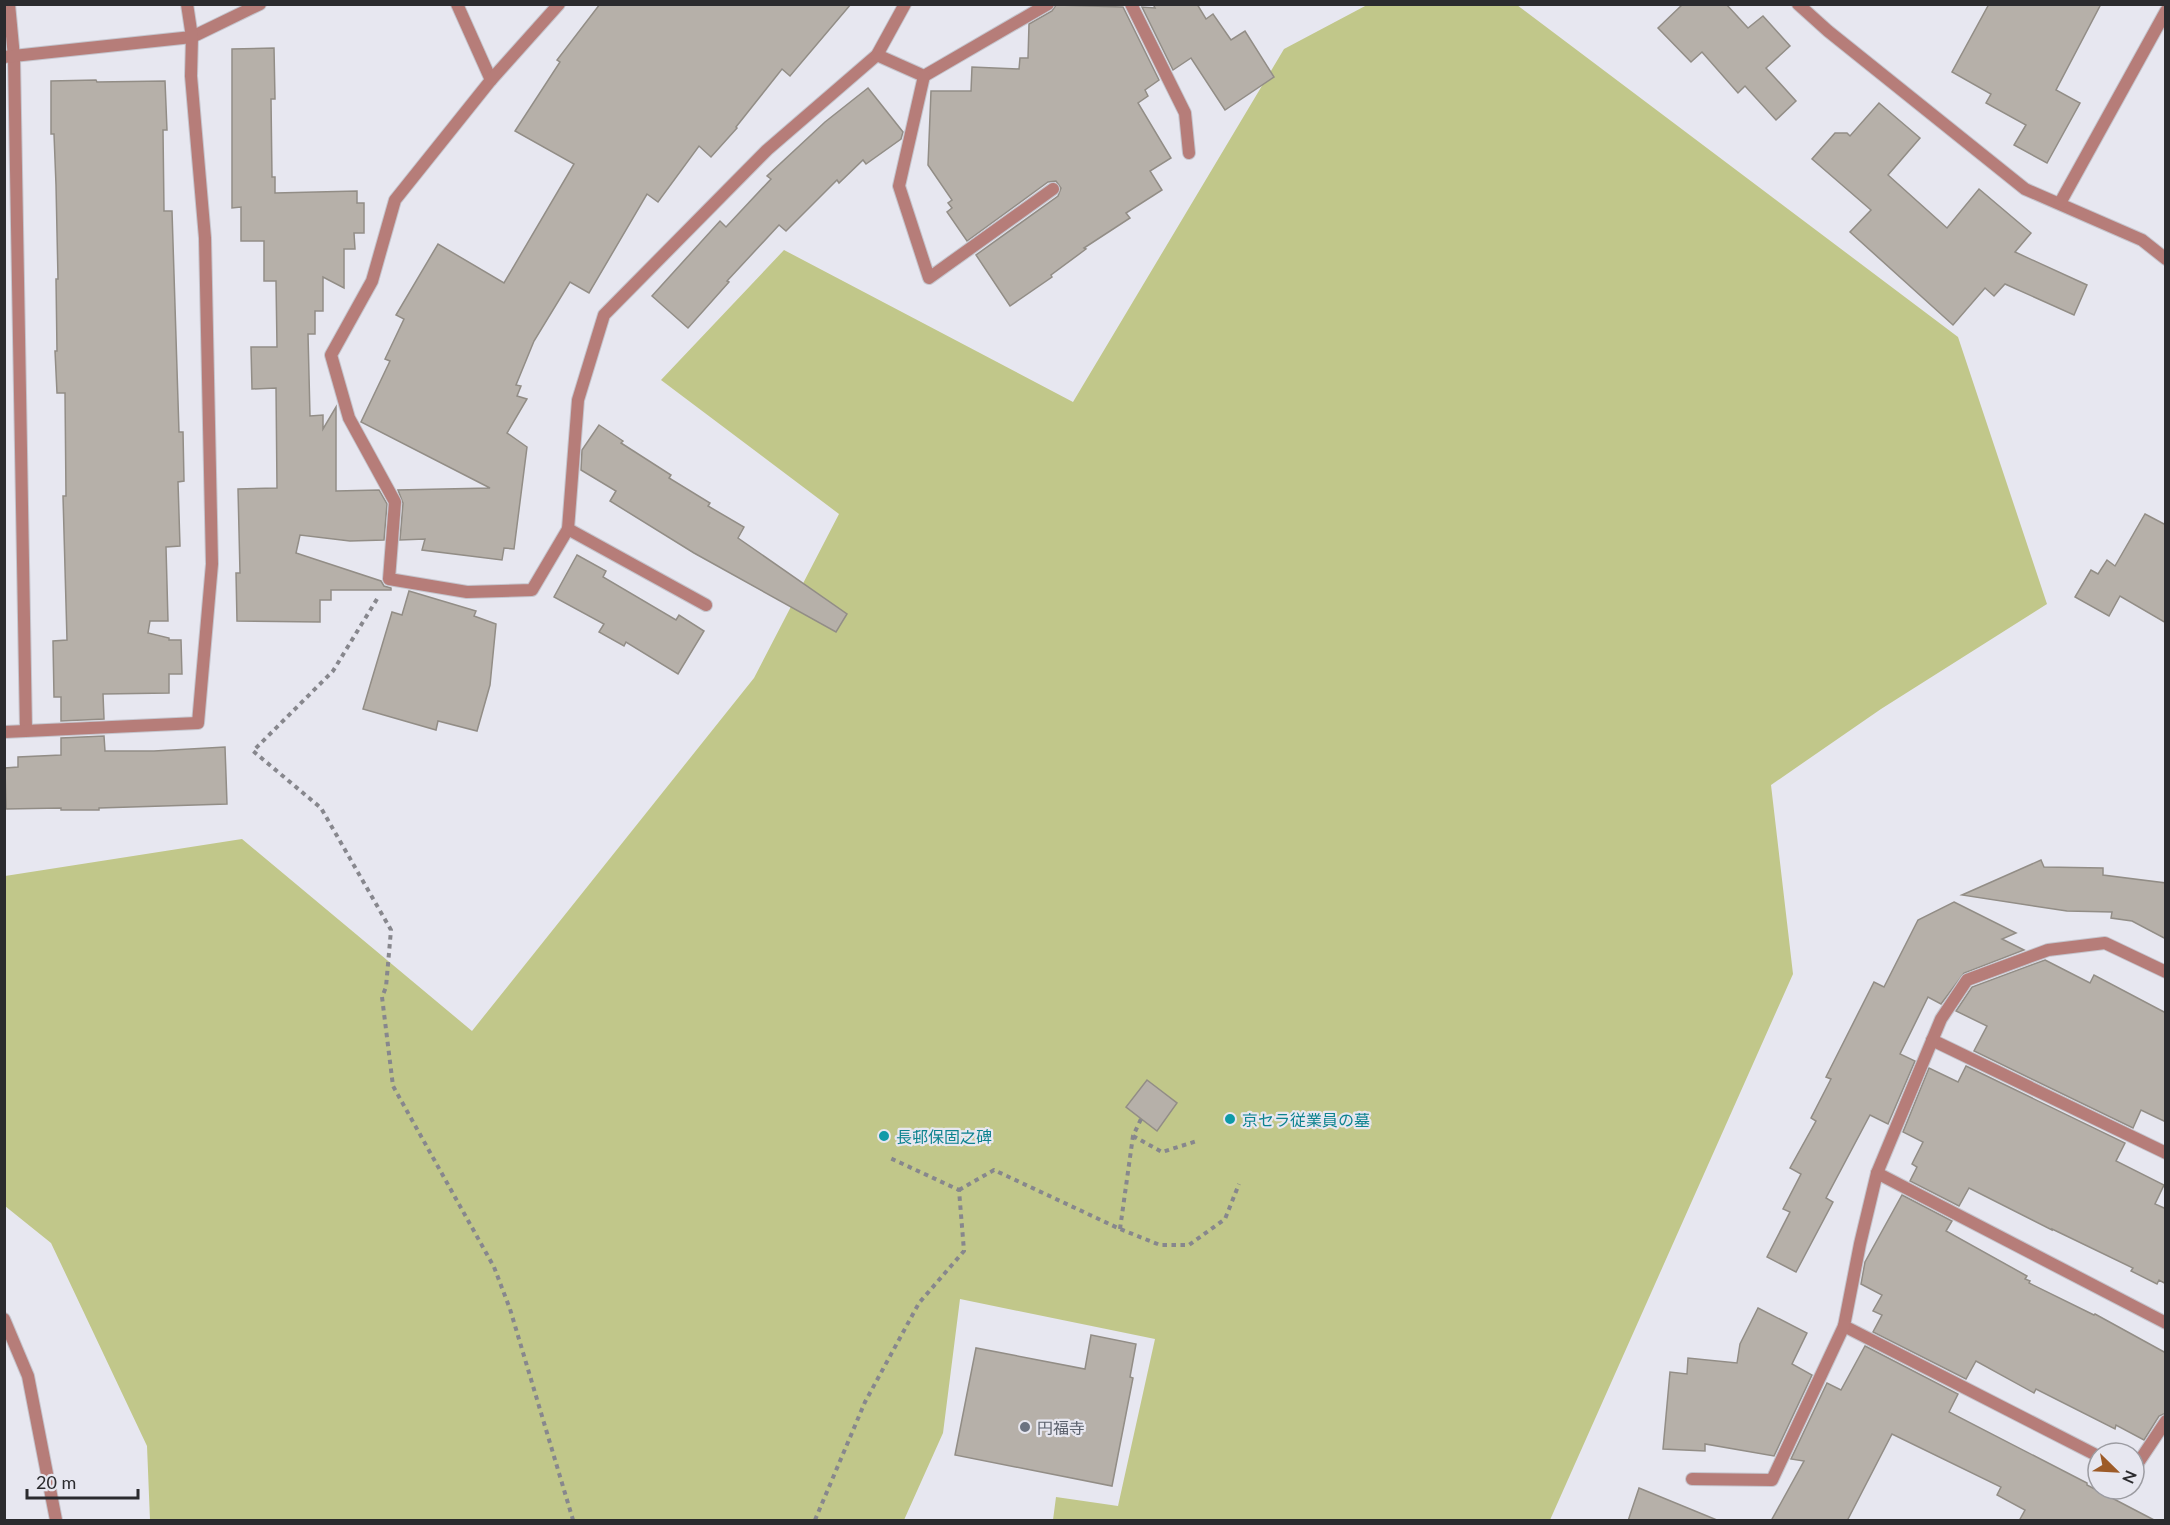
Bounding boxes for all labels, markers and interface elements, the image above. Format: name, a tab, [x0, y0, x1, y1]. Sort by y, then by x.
place label: 京セラ従業員の墓	[1242, 1110, 1370, 1129]
marker: 京セラ従業員の墓	[1223, 1112, 1237, 1126]
place label: 長邨保固之碑	[896, 1127, 992, 1146]
marker: 長邨保固之碑	[877, 1129, 891, 1143]
place label: 円福寺	[1037, 1418, 1085, 1437]
marker: 円福寺	[1018, 1420, 1032, 1434]
north arrow	[2086, 1441, 2146, 1501]
scale bar	[27, 1462, 138, 1500]
text: N	[2119, 1468, 2141, 1487]
text: 20 m	[36, 1471, 76, 1493]

